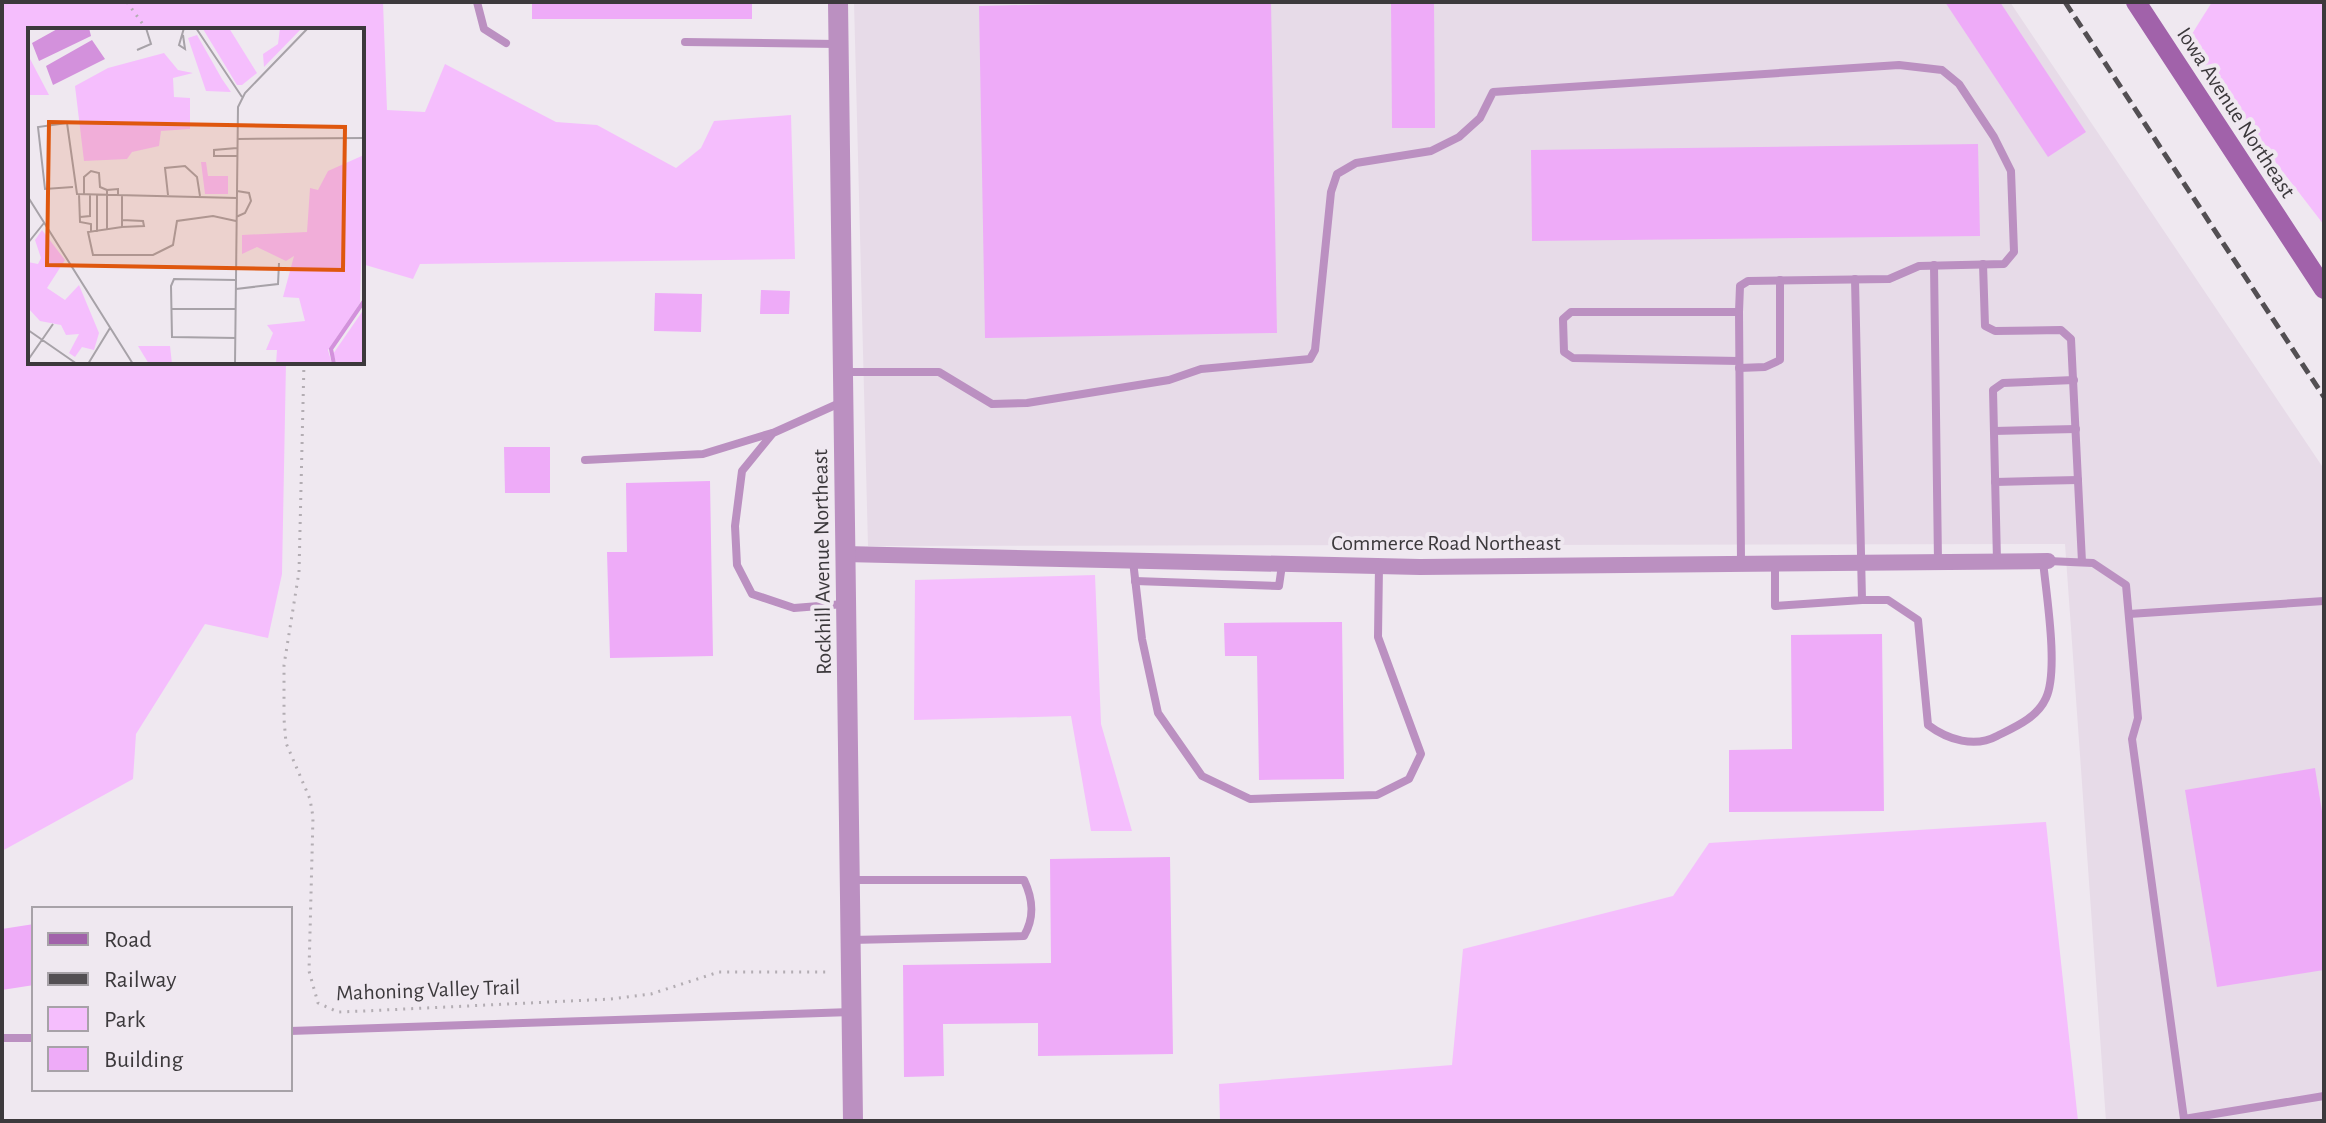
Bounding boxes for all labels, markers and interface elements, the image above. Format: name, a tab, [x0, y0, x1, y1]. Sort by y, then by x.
street label: Iowa Avenue Northeast	[2173, 23, 2299, 202]
inset map	[28, 28, 364, 364]
street label: Rockhill Avenue Northeast	[809, 449, 835, 675]
street label: Commerce Road Northeast	[1331, 532, 1561, 554]
legend	[32, 907, 292, 1091]
text: Road	[104, 928, 152, 952]
text: Railway	[104, 968, 176, 992]
street label: Mahoning Valley Trail	[336, 976, 521, 1004]
text: Park	[104, 1008, 145, 1032]
text: Building	[104, 1048, 183, 1072]

